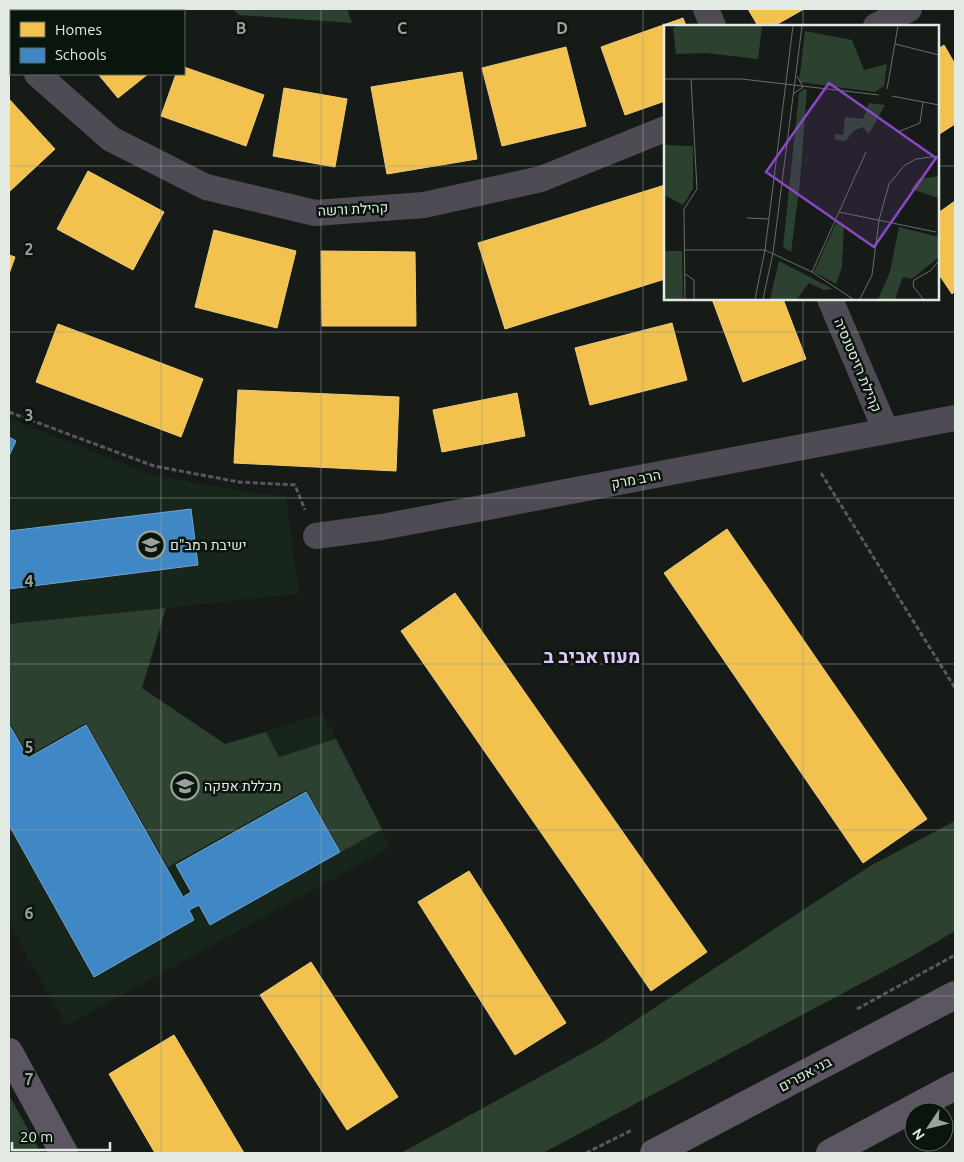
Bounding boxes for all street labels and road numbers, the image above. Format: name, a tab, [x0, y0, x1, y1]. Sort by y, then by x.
street label: קהילת ורשה	[317, 199, 389, 219]
street label: קהילת רזיסטנסיה	[831, 316, 885, 414]
street label: הרב מרק	[610, 466, 662, 492]
street label: בני אפרים	[776, 1053, 835, 1095]

